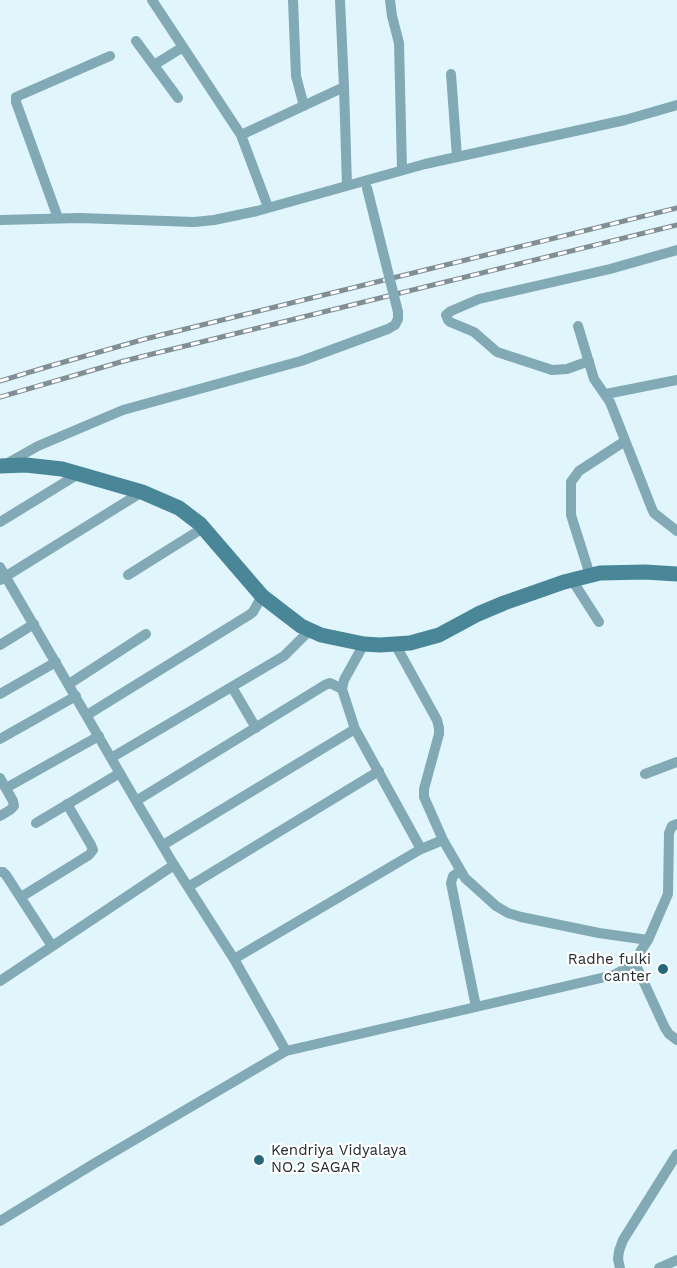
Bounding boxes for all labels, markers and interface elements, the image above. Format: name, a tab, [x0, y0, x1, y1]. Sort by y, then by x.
place label: Radhe fulki canter	[568, 951, 651, 986]
marker: Radhe fulki canter	[656, 962, 670, 976]
place label: Kendriya Vidyalaya NO.2 SAGAR	[271, 1142, 407, 1177]
marker: Kendriya Vidyalaya NO.2 SAGAR	[252, 1153, 266, 1167]

